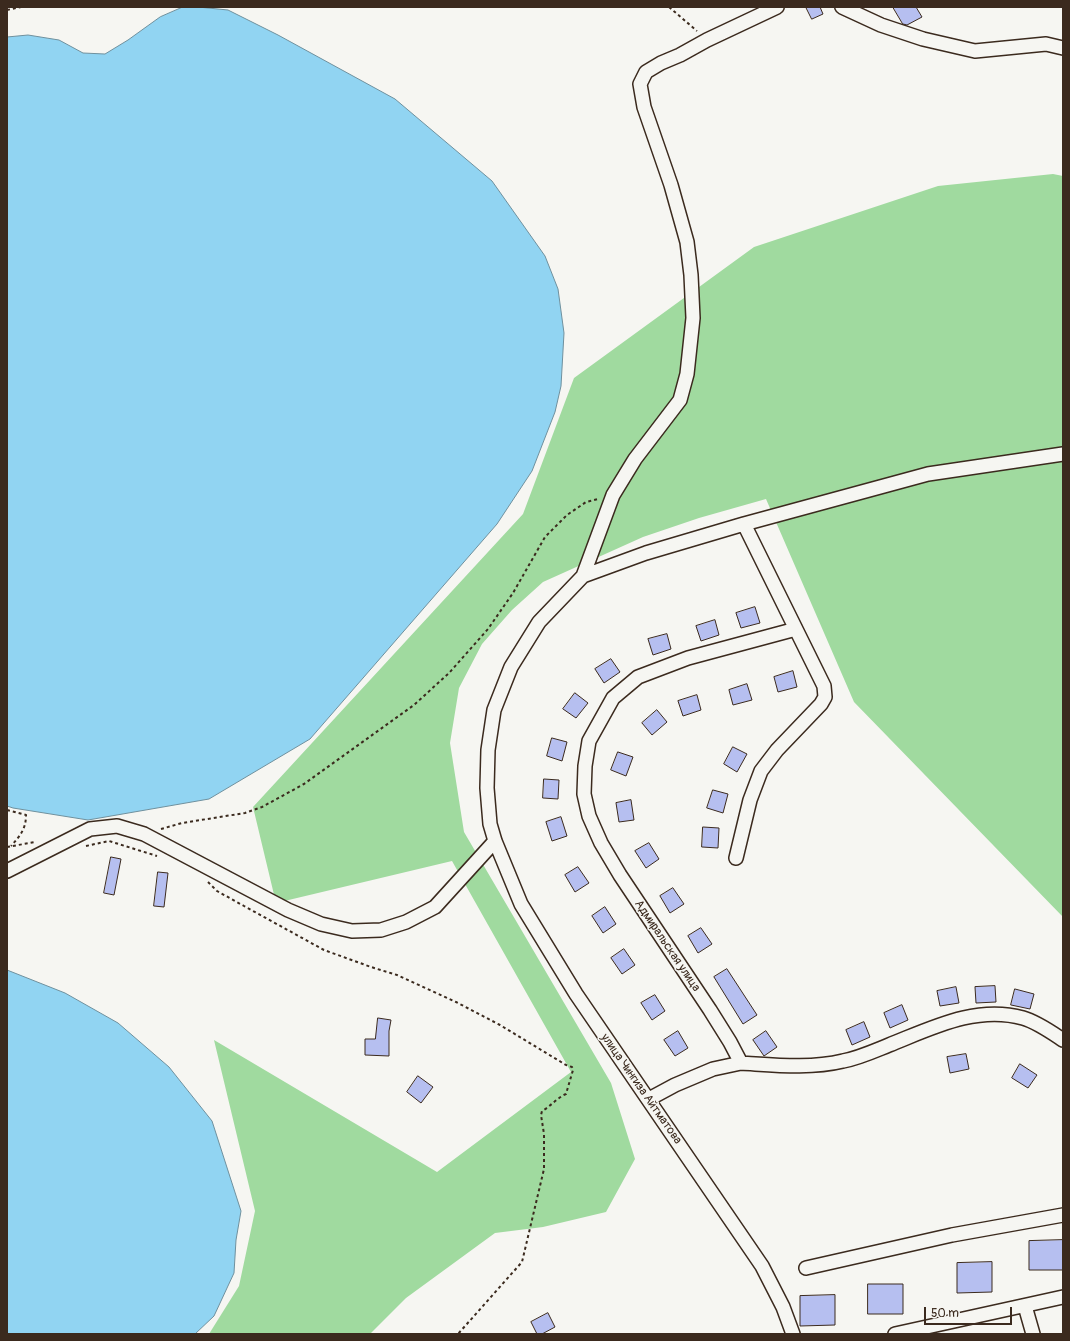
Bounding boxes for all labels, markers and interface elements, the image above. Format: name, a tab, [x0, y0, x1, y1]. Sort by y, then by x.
street label: Адмиральская улица	[631, 897, 703, 995]
street label: улица Чингиза Айтматова	[597, 1031, 685, 1147]
scale bar	[926, 1299, 1014, 1325]
text: 50 m	[931, 1306, 959, 1321]

